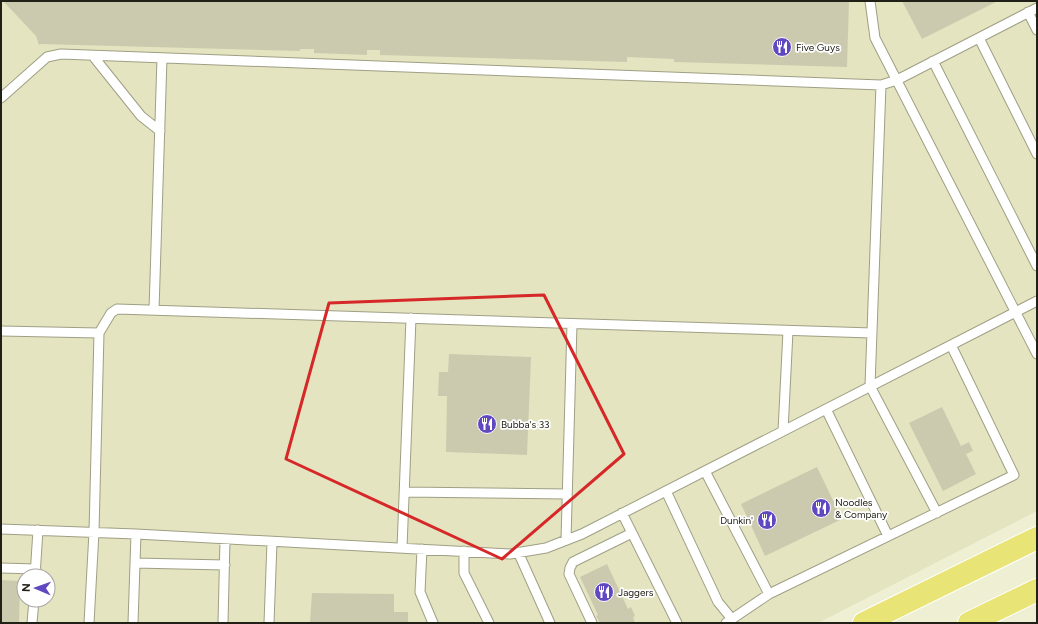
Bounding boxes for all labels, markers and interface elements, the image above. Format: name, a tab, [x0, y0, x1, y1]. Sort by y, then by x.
restaurant icon: Five Guys	[771, 36, 793, 58]
place label: Five Guys	[796, 41, 840, 54]
restaurant icon: Bubba's 33	[476, 413, 498, 435]
place label: Bubba's 33	[501, 418, 550, 431]
place label: Noodles & Company	[835, 496, 888, 521]
restaurant icon: Noodles & Company	[810, 497, 832, 519]
restaurant icon: Dunkin'	[756, 509, 778, 531]
place label: Dunkin'	[720, 514, 753, 527]
north arrow	[16, 568, 56, 608]
restaurant icon: Jaggers	[593, 581, 615, 603]
text: N	[20, 583, 33, 592]
place label: Jaggers	[618, 586, 654, 599]

